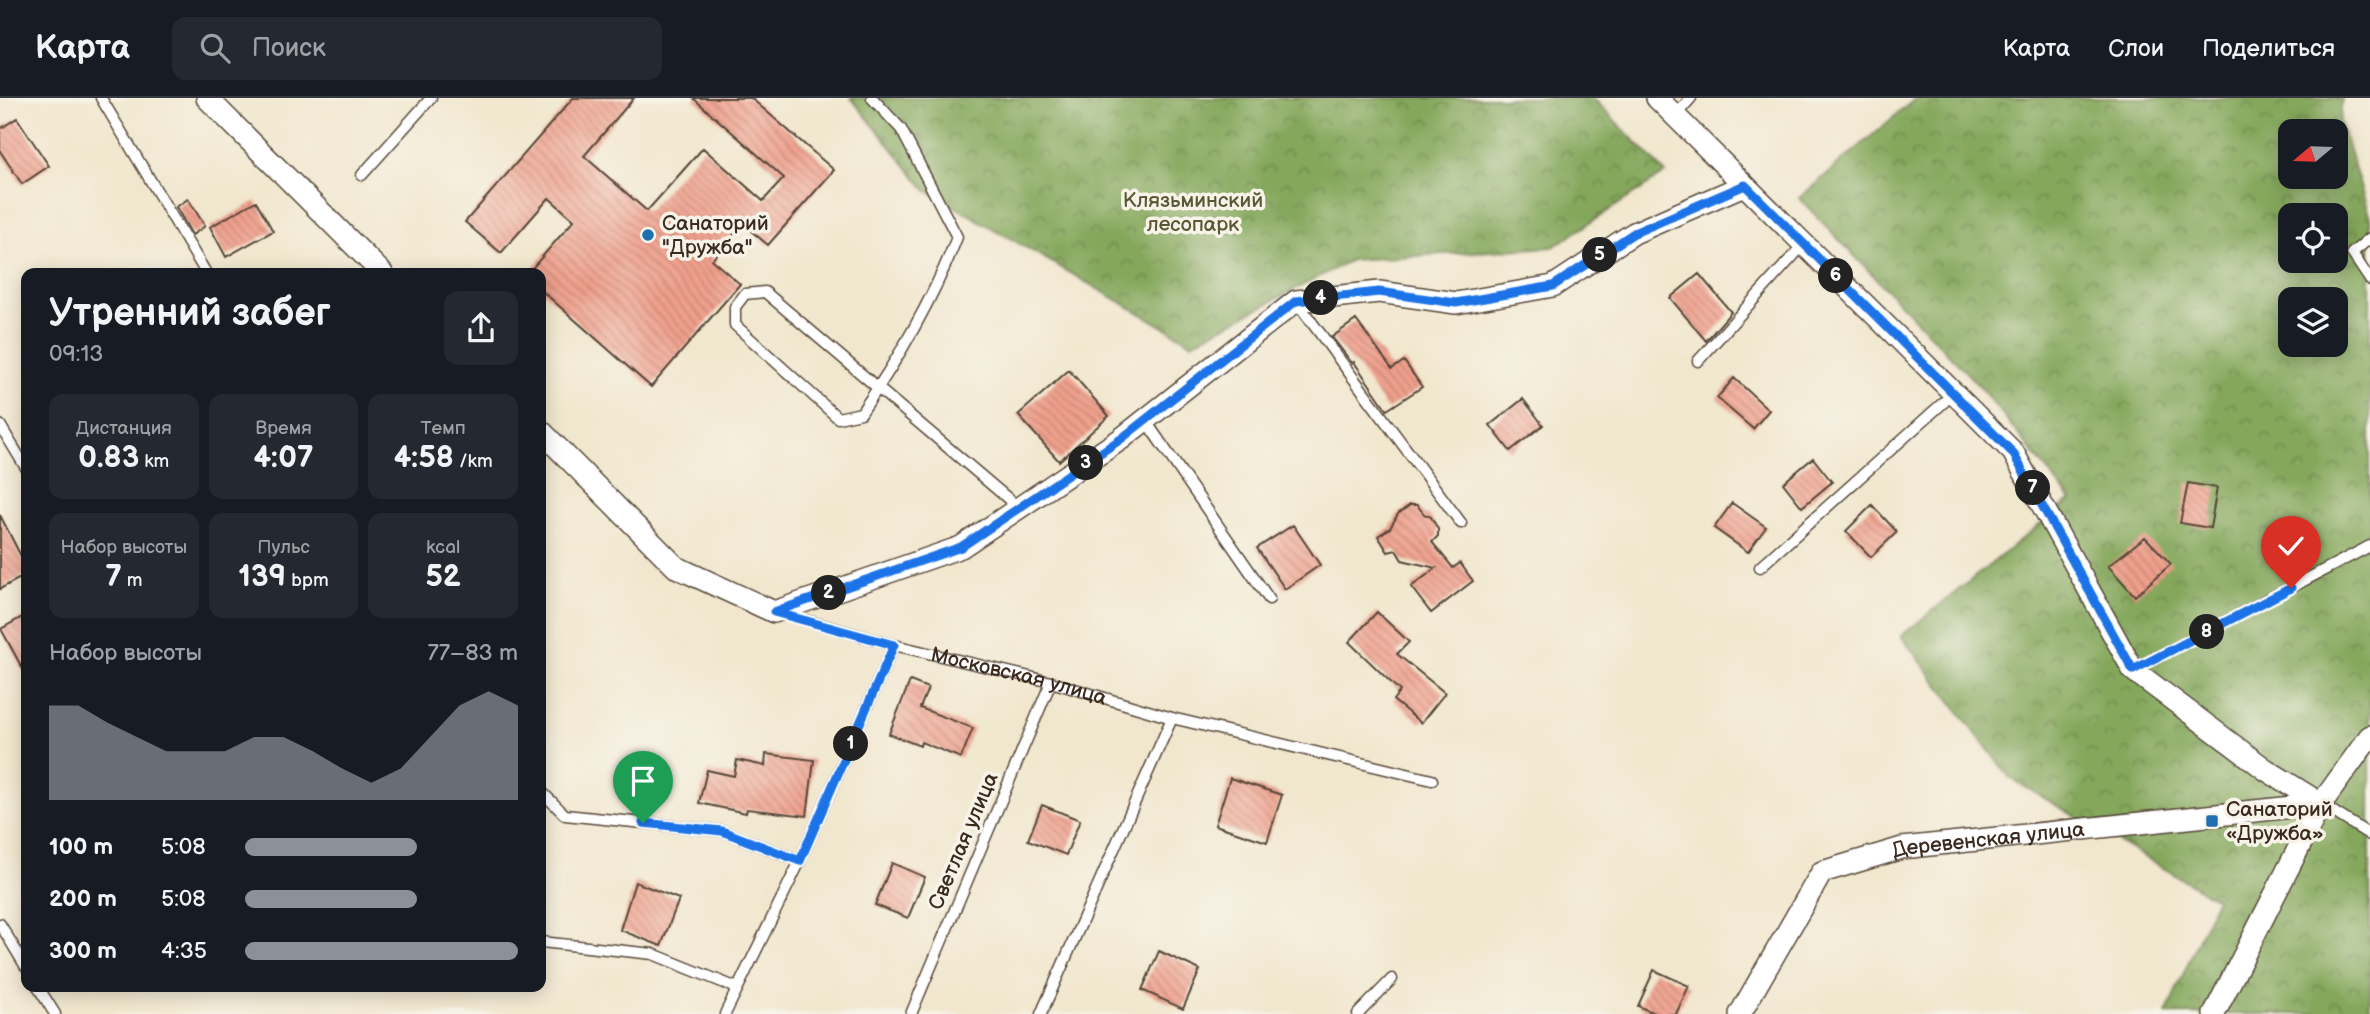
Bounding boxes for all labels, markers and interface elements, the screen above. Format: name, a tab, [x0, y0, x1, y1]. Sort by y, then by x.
search box	[172, 17, 662, 80]
text: Карта	[35, 28, 130, 68]
icon: search	[196, 29, 234, 67]
text: Поиск	[252, 33, 326, 64]
text: Карта	[2003, 34, 2070, 63]
text: Слои	[2108, 34, 2164, 63]
text: Поделиться	[2202, 34, 2335, 63]
north arrow	[2278, 119, 2348, 189]
map controls	[2278, 119, 2348, 357]
park label: Клязьминский лесопарк	[1123, 188, 1263, 237]
button: locate	[2278, 203, 2348, 273]
place label: Санаторий "Дружба"	[662, 211, 769, 260]
marker: Санаторий "Дружба"	[640, 227, 656, 243]
pin: 5	[1582, 238, 1618, 272]
text: 5	[1594, 243, 1605, 266]
pin: 6	[1818, 258, 1854, 294]
text: 6	[1830, 264, 1841, 287]
pin: 4	[1304, 280, 1338, 316]
text: 4	[1315, 286, 1326, 309]
button: layers	[2278, 287, 2348, 357]
text: Утренний забег	[49, 291, 331, 336]
button: share	[444, 291, 518, 365]
text: 09:13	[49, 340, 104, 368]
text: Дистанция	[76, 417, 172, 440]
text: Время	[255, 417, 312, 440]
text: Темп	[421, 417, 466, 440]
text: 0.83	[78, 440, 139, 476]
text: 4:07	[253, 440, 314, 476]
text: 4:58	[394, 440, 454, 476]
pin: 3	[1068, 446, 1104, 480]
text: km	[139, 450, 169, 473]
text: /km	[454, 450, 493, 473]
text: 3	[1080, 451, 1091, 474]
pin: 7	[2016, 470, 2050, 506]
text: 7	[2027, 476, 2038, 499]
pin	[2261, 516, 2321, 588]
icon: check	[2272, 527, 2310, 565]
text: Набор высоты	[61, 536, 187, 559]
text: Пульс	[257, 536, 310, 559]
text: kcal	[426, 536, 460, 559]
text: 7	[105, 559, 122, 595]
text: 139	[238, 559, 286, 595]
text: 52	[426, 559, 461, 595]
text: m	[122, 569, 143, 592]
text: bpm	[286, 569, 329, 592]
pin: 2	[812, 575, 846, 610]
text: 2	[823, 581, 834, 604]
pin: 8	[2190, 614, 2224, 650]
text: 8	[2201, 620, 2212, 643]
text: Набор высоты	[49, 639, 202, 667]
text: 77–83 m	[427, 639, 518, 667]
street label: Московская улица	[928, 642, 1110, 711]
pin: 1	[834, 726, 868, 762]
text: 1	[847, 732, 855, 755]
pin	[613, 751, 673, 823]
icon: arrive	[624, 762, 662, 800]
street label: Светлая улица	[923, 768, 1004, 913]
place label: Санаторий «Дружба»	[2226, 797, 2333, 846]
marker: Санаторий «Дружба»	[2204, 813, 2220, 829]
street label: Деревенская улица	[1889, 817, 2086, 863]
text: 100 m	[49, 833, 113, 861]
text: 5:08	[161, 833, 206, 861]
text: 200 m	[49, 885, 117, 913]
text: 5:08	[161, 885, 206, 913]
text: 300 m	[49, 937, 117, 965]
text: 4:35	[161, 937, 207, 965]

